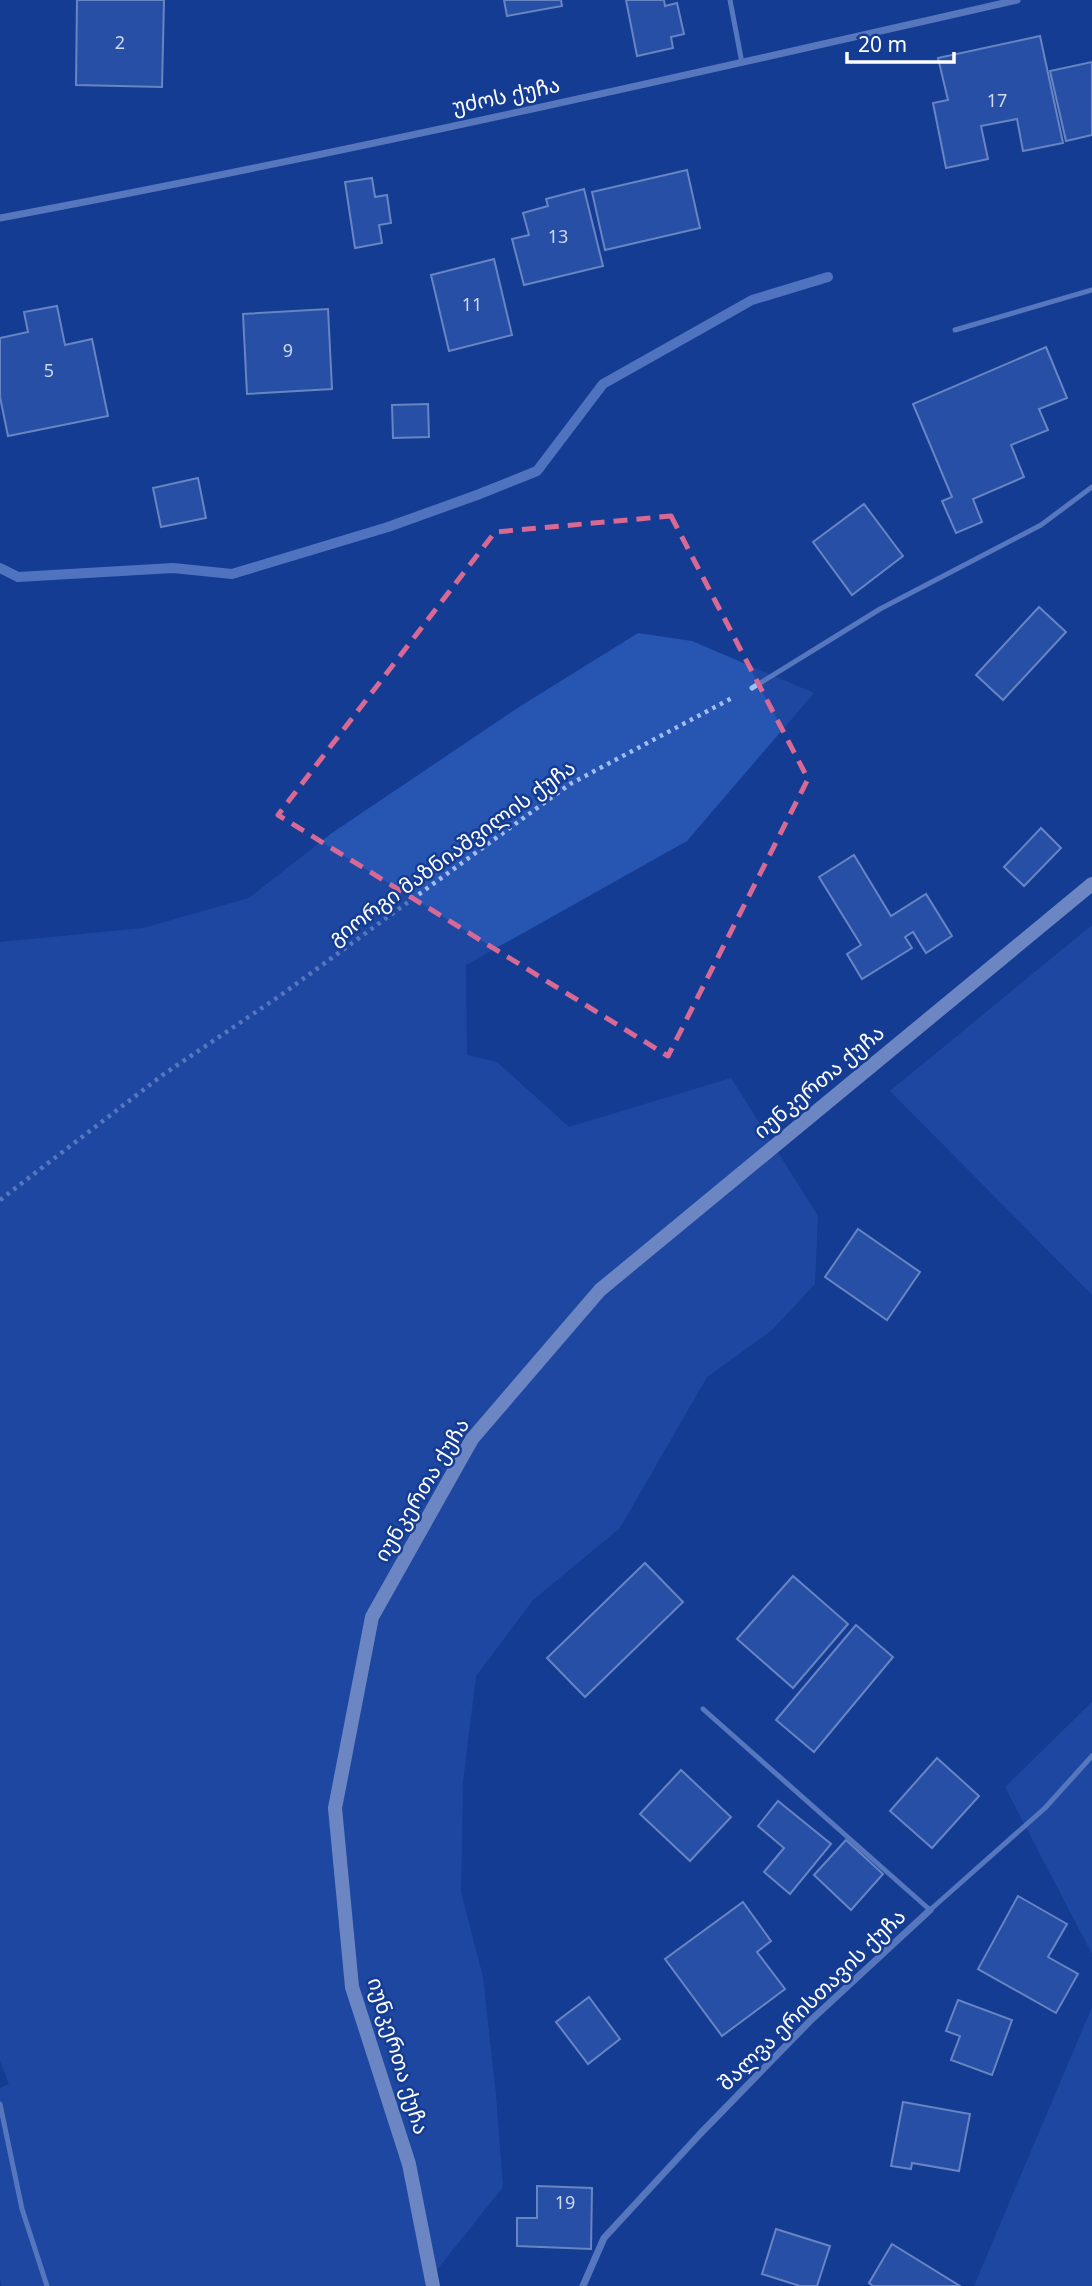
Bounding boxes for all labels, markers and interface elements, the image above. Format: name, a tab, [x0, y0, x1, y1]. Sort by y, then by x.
scale bar	[847, 21, 954, 65]
house number: 2	[115, 30, 125, 54]
text: 20 m	[858, 30, 907, 58]
street label: უძოს ქუჩა	[449, 70, 562, 120]
house number: 17	[987, 88, 1007, 112]
house number: 13	[548, 224, 568, 248]
house number: 11	[462, 292, 482, 316]
house number: 9	[283, 338, 293, 362]
house number: 5	[44, 358, 54, 382]
street label: გიორგი მაზნიაშვილის ქუჩა	[322, 753, 581, 951]
street label: იუნკერთა ქუჩა	[747, 1018, 890, 1144]
street label: იუნკერთა ქუჩა	[367, 1413, 475, 1566]
street label: შალვა ერისთავის ქუჩა	[711, 1902, 911, 2096]
street label: იუნკერთა ქუჩა	[362, 1974, 436, 2138]
house number: 19	[555, 2190, 575, 2214]

